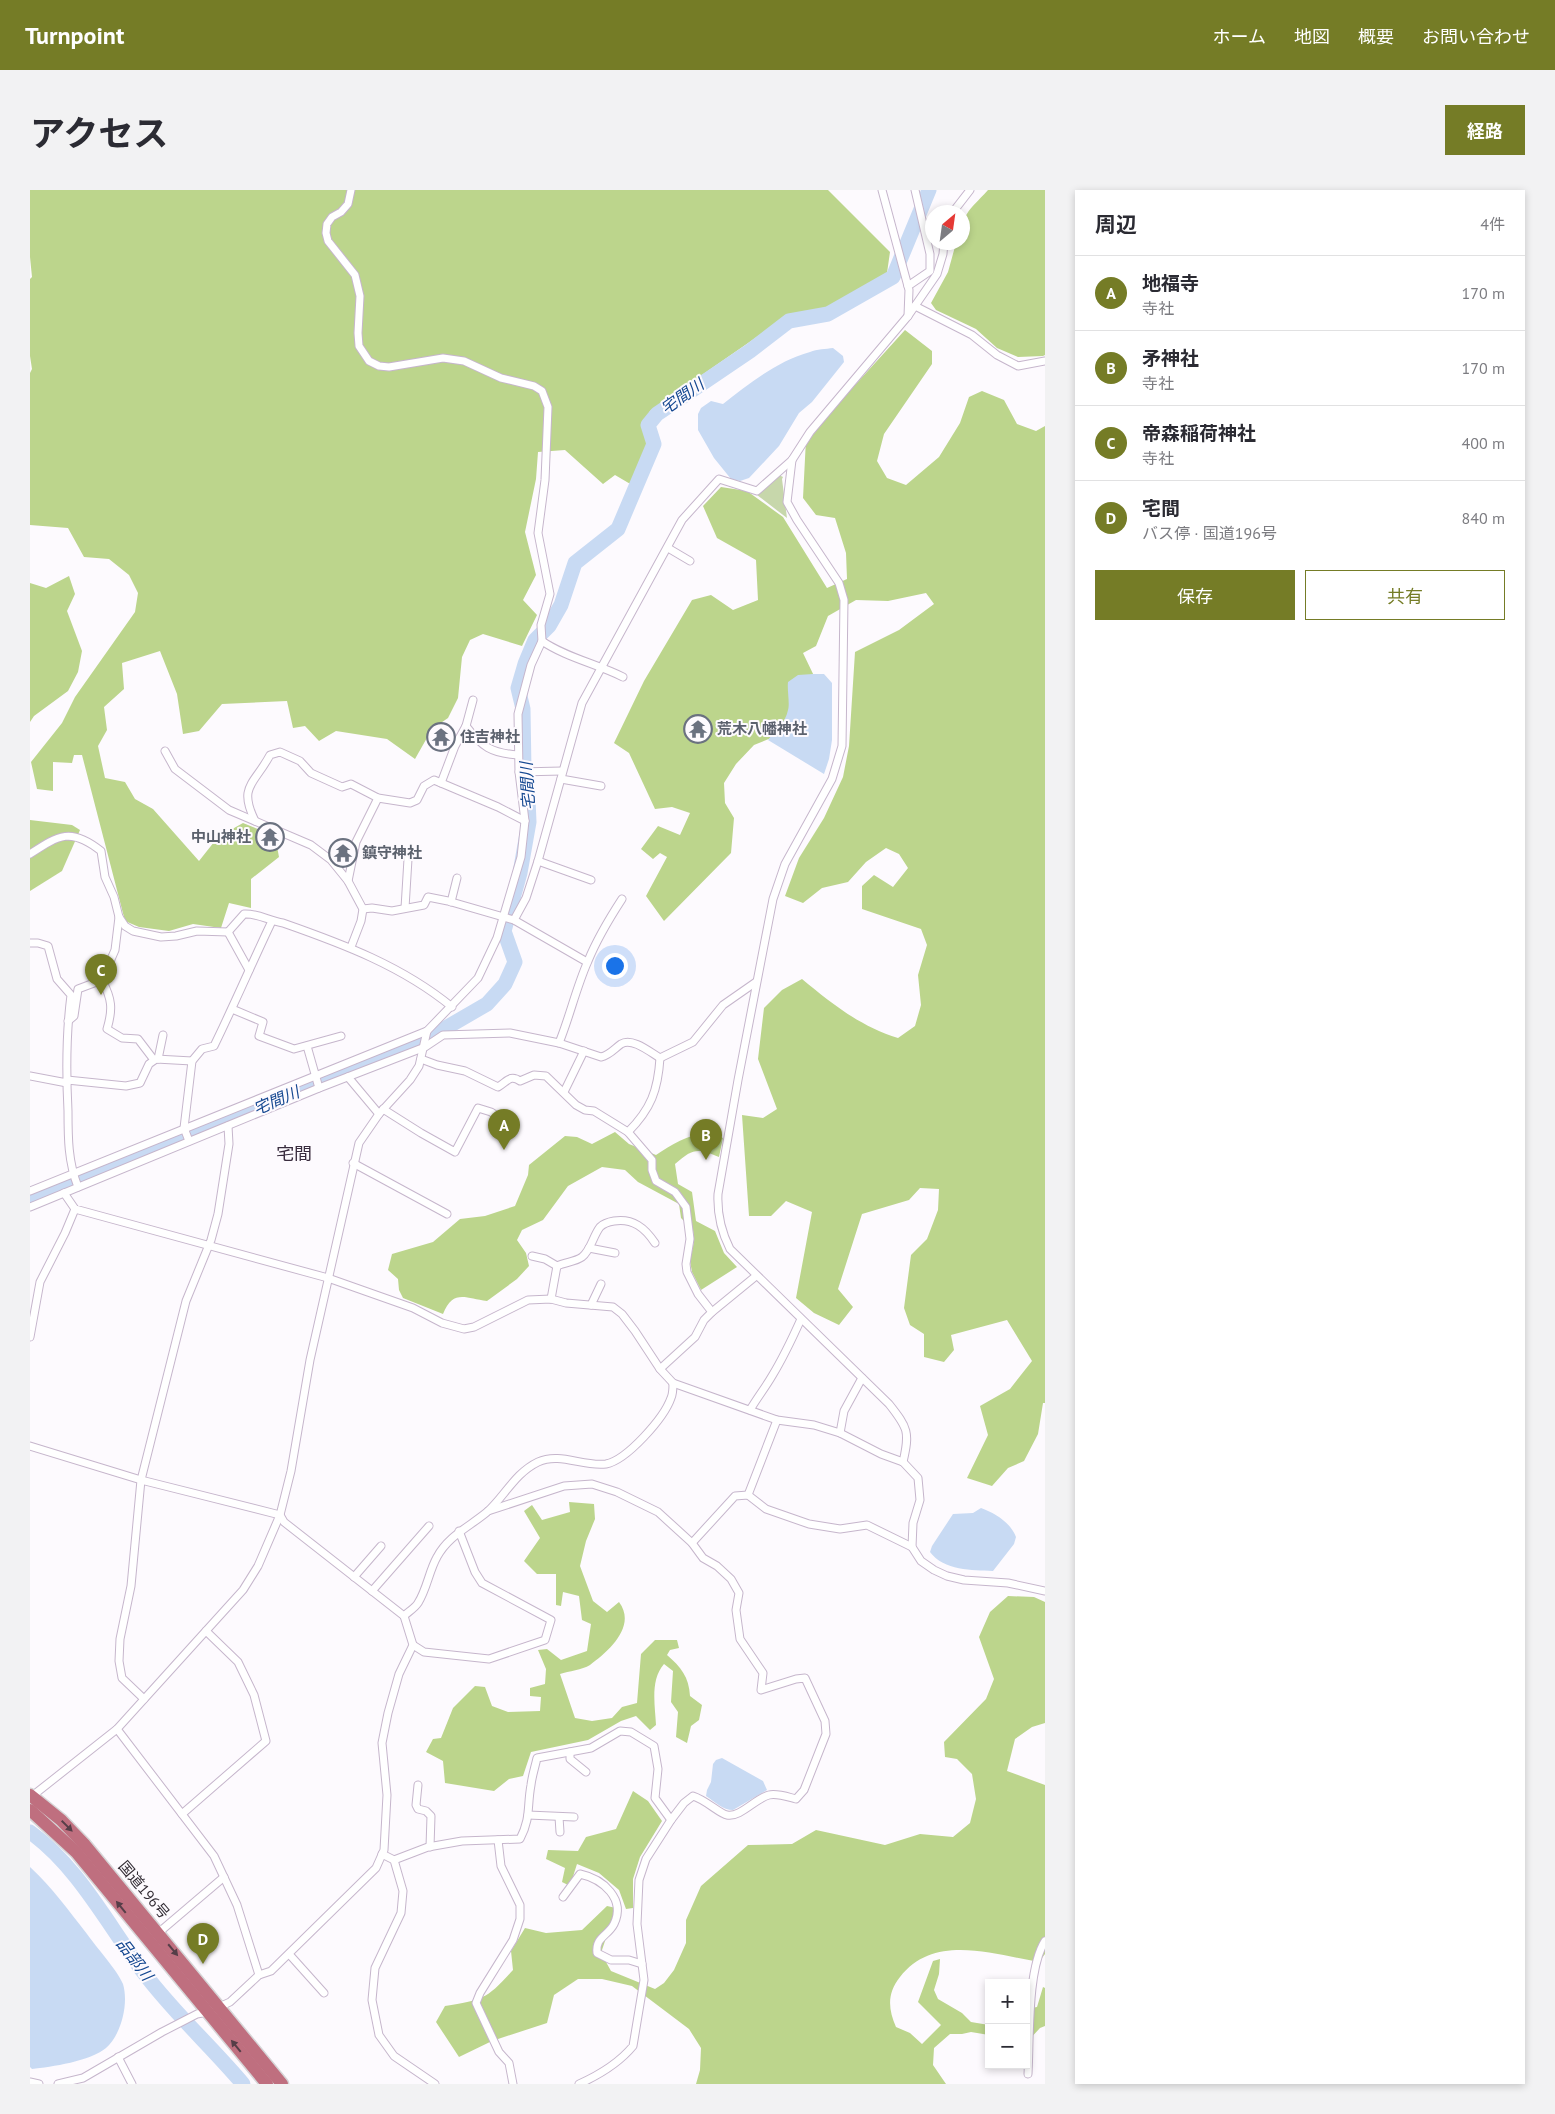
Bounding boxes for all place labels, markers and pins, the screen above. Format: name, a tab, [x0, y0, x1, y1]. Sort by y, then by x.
temple icon: 荒木八幡神社	[683, 714, 713, 744]
place label: 荒木八幡神社	[717, 719, 807, 738]
temple icon: 住吉神社	[426, 722, 456, 752]
place label: 住吉神社	[460, 727, 520, 746]
temple icon: 中山神社	[255, 822, 285, 852]
place label: 中山神社	[191, 827, 251, 846]
temple icon: 鎮守神社	[328, 838, 358, 868]
place label: 鎮守神社	[362, 843, 422, 862]
pin: C	[85, 954, 117, 995]
pin: A	[488, 1109, 520, 1150]
pin: B	[690, 1119, 722, 1160]
pin: D	[187, 1923, 219, 1964]

